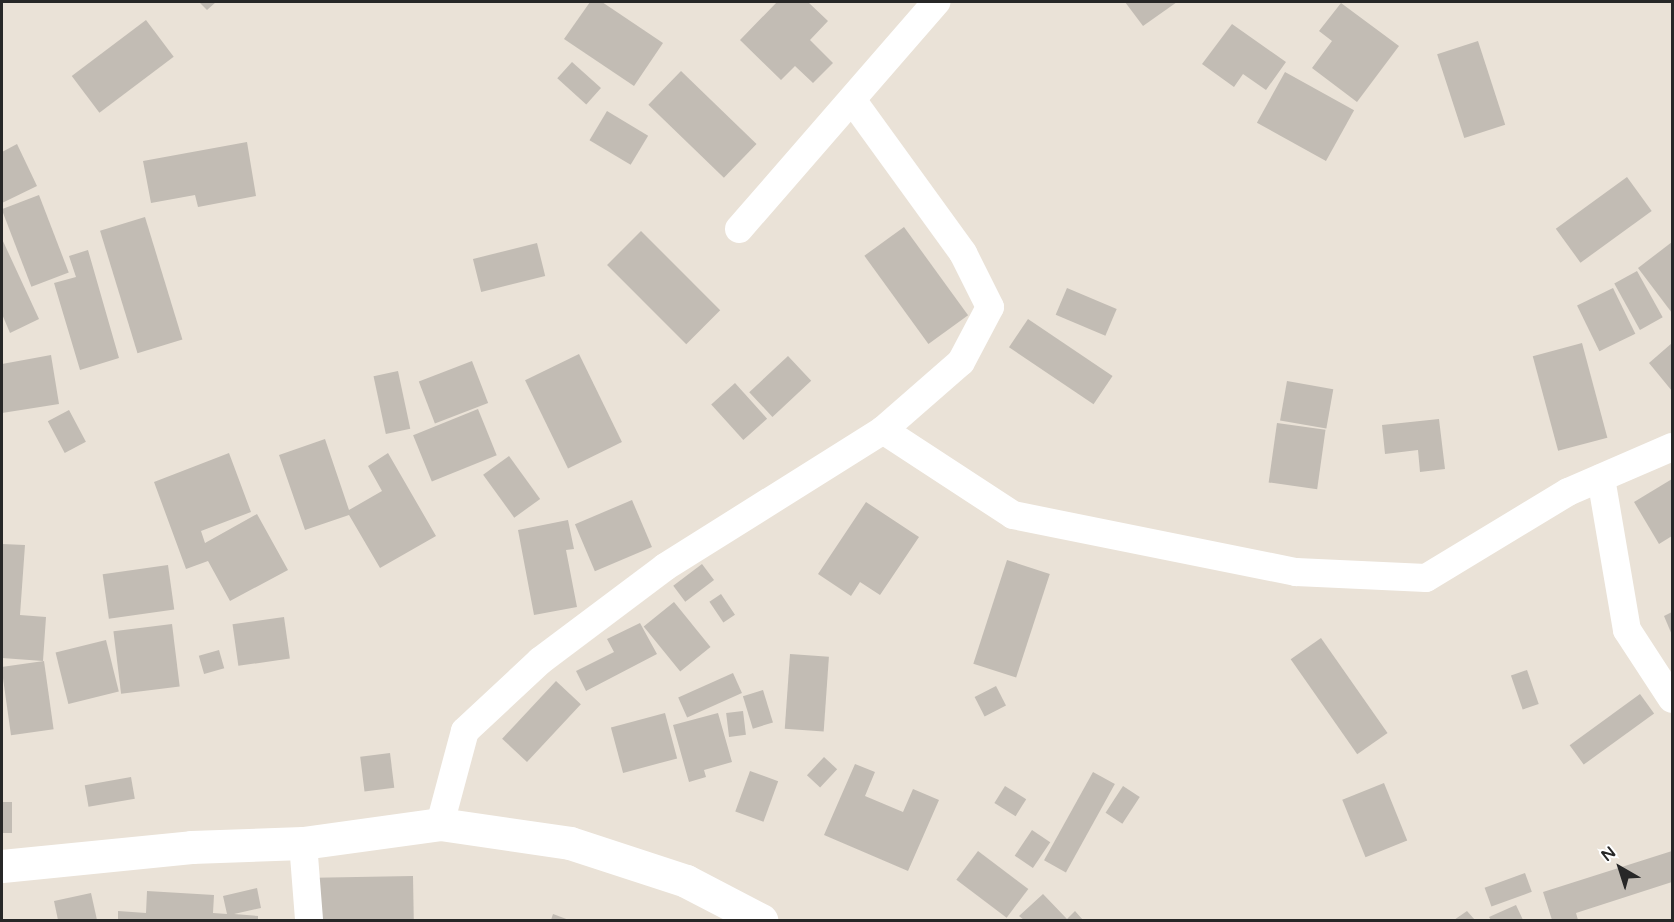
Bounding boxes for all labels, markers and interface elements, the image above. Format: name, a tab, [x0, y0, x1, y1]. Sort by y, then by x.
north arrow	[1590, 838, 1650, 898]
text: N	[1597, 842, 1620, 866]

